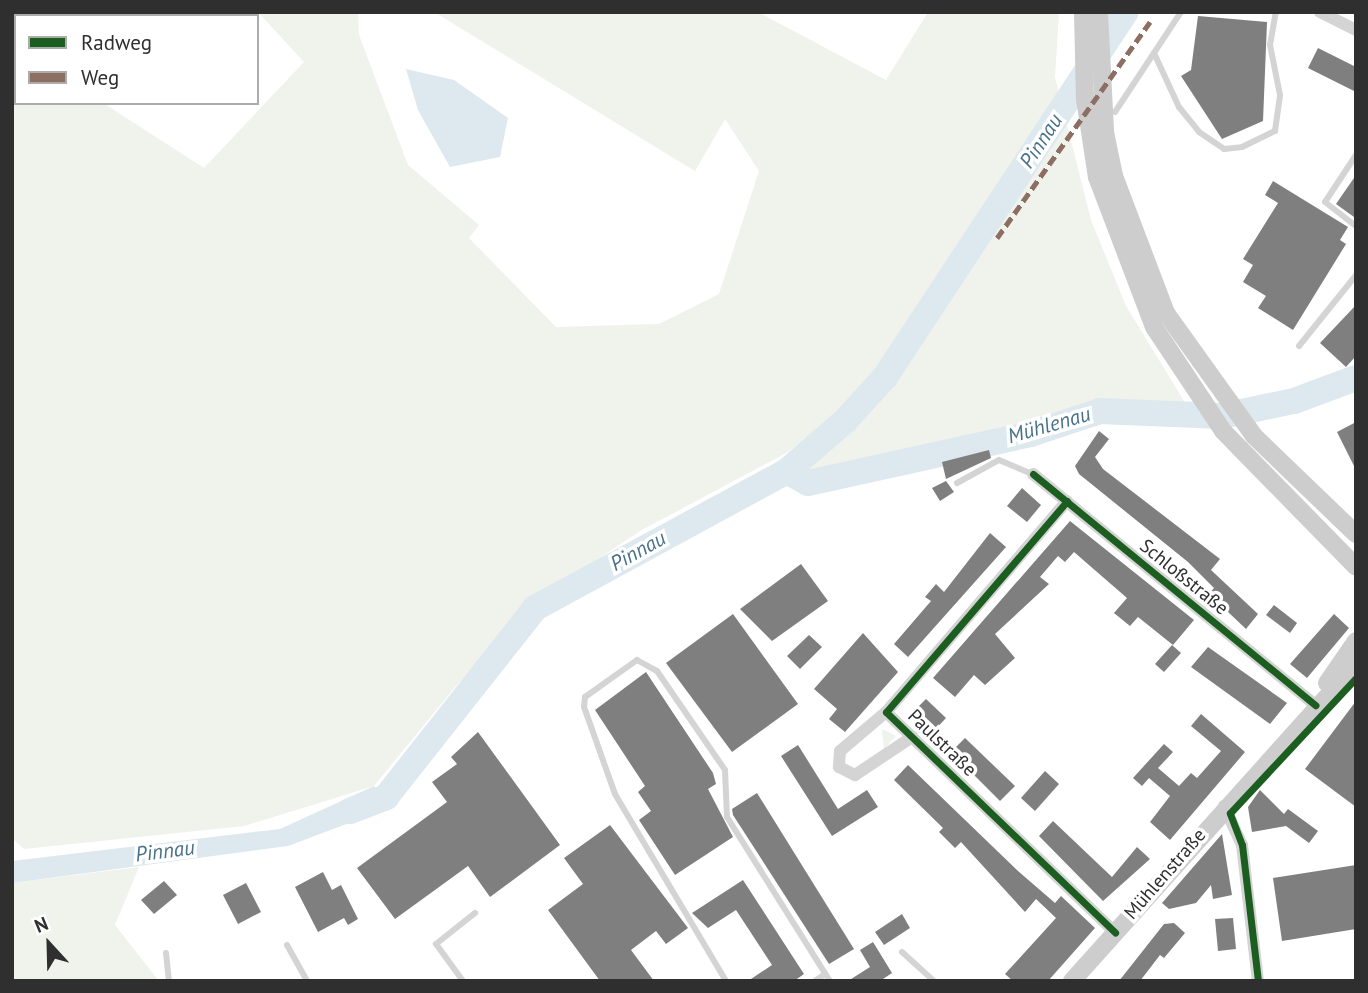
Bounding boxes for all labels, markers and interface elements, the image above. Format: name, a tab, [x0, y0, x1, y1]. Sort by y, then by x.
legend	[14, 14, 259, 105]
text: Radweg	[81, 29, 152, 56]
text: Weg	[81, 64, 119, 91]
water label: Pinnau	[1014, 109, 1068, 173]
water label: Mühlenau	[1005, 401, 1093, 449]
water label: Pinnau	[606, 526, 670, 576]
street label: Schloßstraße	[1135, 534, 1233, 620]
street label: Paulstraße	[903, 705, 981, 781]
street label: Mühlenstraße	[1119, 824, 1211, 924]
water label: Pinnau	[134, 835, 196, 867]
north arrow	[14, 909, 84, 979]
text: N	[31, 911, 51, 938]

